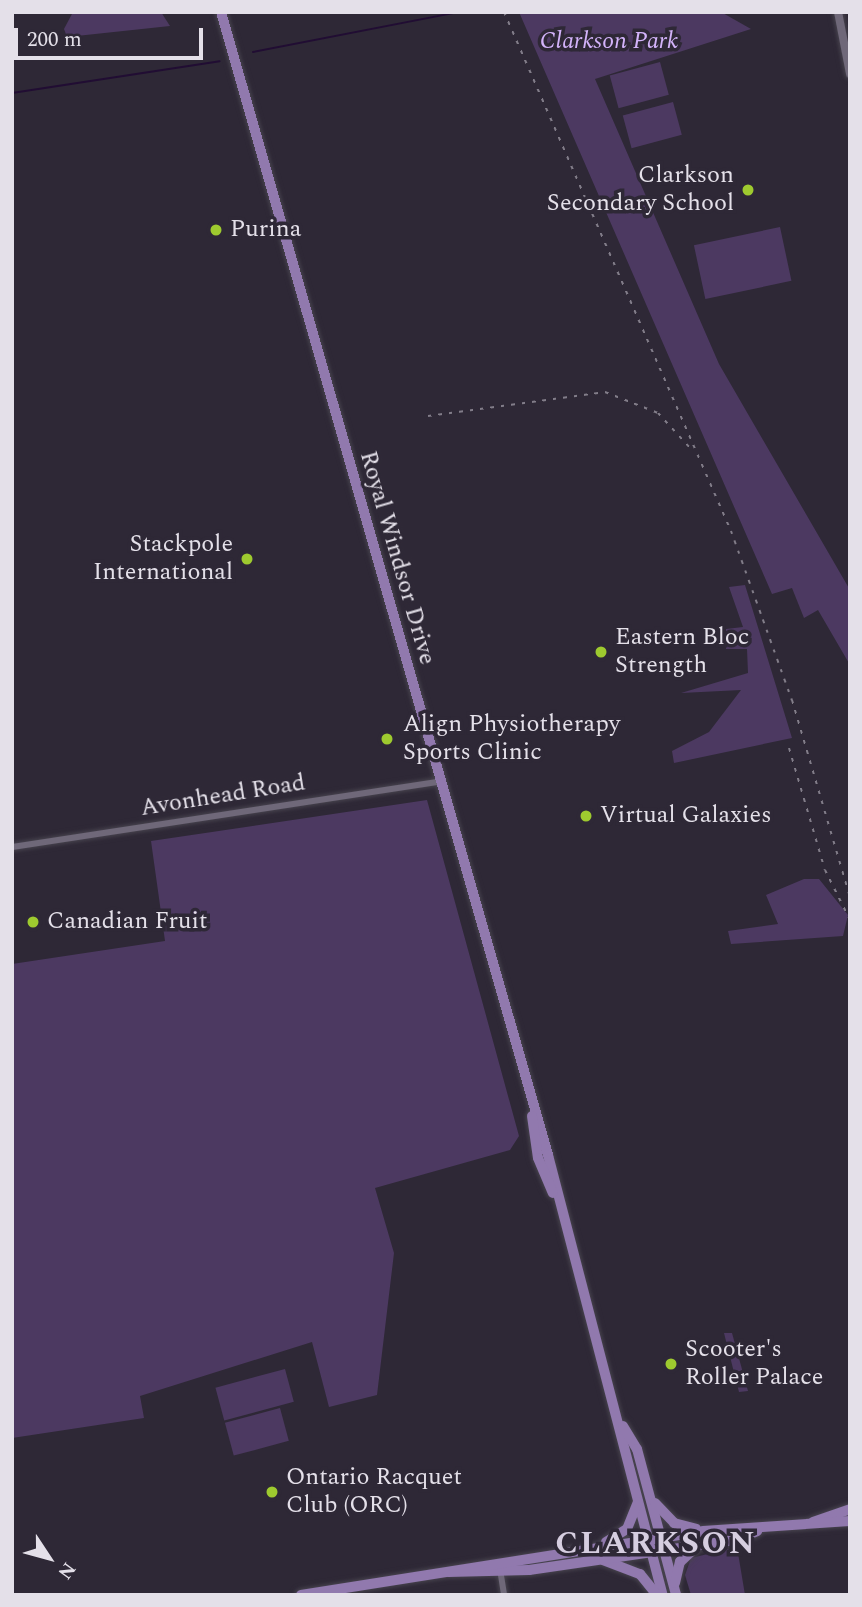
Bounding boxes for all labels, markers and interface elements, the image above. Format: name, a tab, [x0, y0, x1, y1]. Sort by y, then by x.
scale bar	[18, 14, 206, 58]
text: 200 m	[27, 24, 82, 56]
park label: Clarkson Park	[540, 28, 678, 56]
place label: Clarkson Secondary School	[547, 162, 734, 218]
marker: Clarkson Secondary School	[740, 182, 756, 198]
place label: Purina	[230, 216, 301, 244]
marker: Purina	[208, 222, 224, 238]
street label: Royal Windsor Drive	[353, 448, 441, 668]
place label: Stackpole International	[93, 531, 233, 587]
marker: Stackpole International	[239, 551, 255, 567]
place label: Eastern Bloc Strength	[615, 624, 749, 680]
marker: Eastern Bloc Strength	[593, 644, 609, 660]
place label: Align Physiotherapy Sports Clinic	[403, 711, 620, 767]
marker: Align Physiotherapy Sports Clinic	[377, 729, 397, 749]
street label: Avonhead Road	[139, 769, 307, 823]
place label: Virtual Galaxies	[600, 802, 772, 830]
marker: Virtual Galaxies	[578, 808, 594, 824]
place label: Canadian Fruit	[47, 908, 207, 936]
marker: Canadian Fruit	[25, 914, 41, 930]
place label: Scooter's Roller Palace	[685, 1336, 823, 1392]
marker: Scooter's Roller Palace	[663, 1356, 679, 1372]
place label: Ontario Racquet Club (ORC)	[286, 1464, 462, 1520]
marker: Ontario Racquet Club (ORC)	[264, 1484, 280, 1500]
north arrow	[14, 1523, 84, 1593]
district label: CLARKSON	[556, 1525, 756, 1563]
text: N	[50, 1556, 83, 1585]

